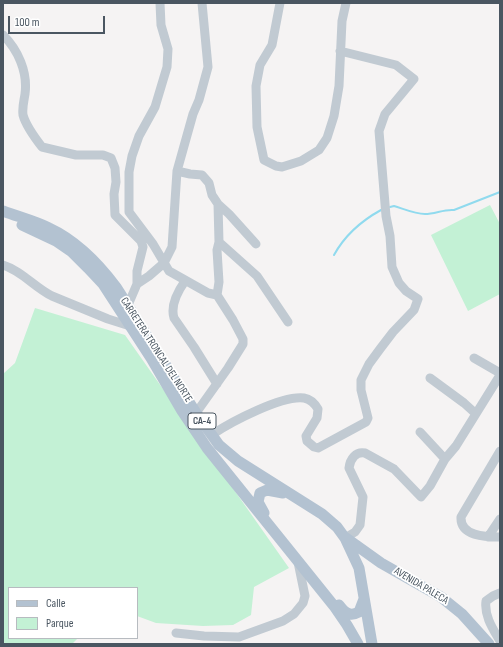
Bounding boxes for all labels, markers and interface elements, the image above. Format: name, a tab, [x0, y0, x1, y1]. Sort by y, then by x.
scale bar	[10, 8, 107, 34]
text: 100 m	[15, 15, 40, 30]
street label: CARRETERA TRONCAL DEL NORTE	[117, 295, 195, 405]
road number: CA-4	[188, 413, 216, 429]
street label: AVENIDA PALECA	[391, 565, 451, 607]
legend	[8, 587, 138, 639]
text: Calle	[46, 596, 66, 611]
text: Parque	[46, 616, 74, 631]

